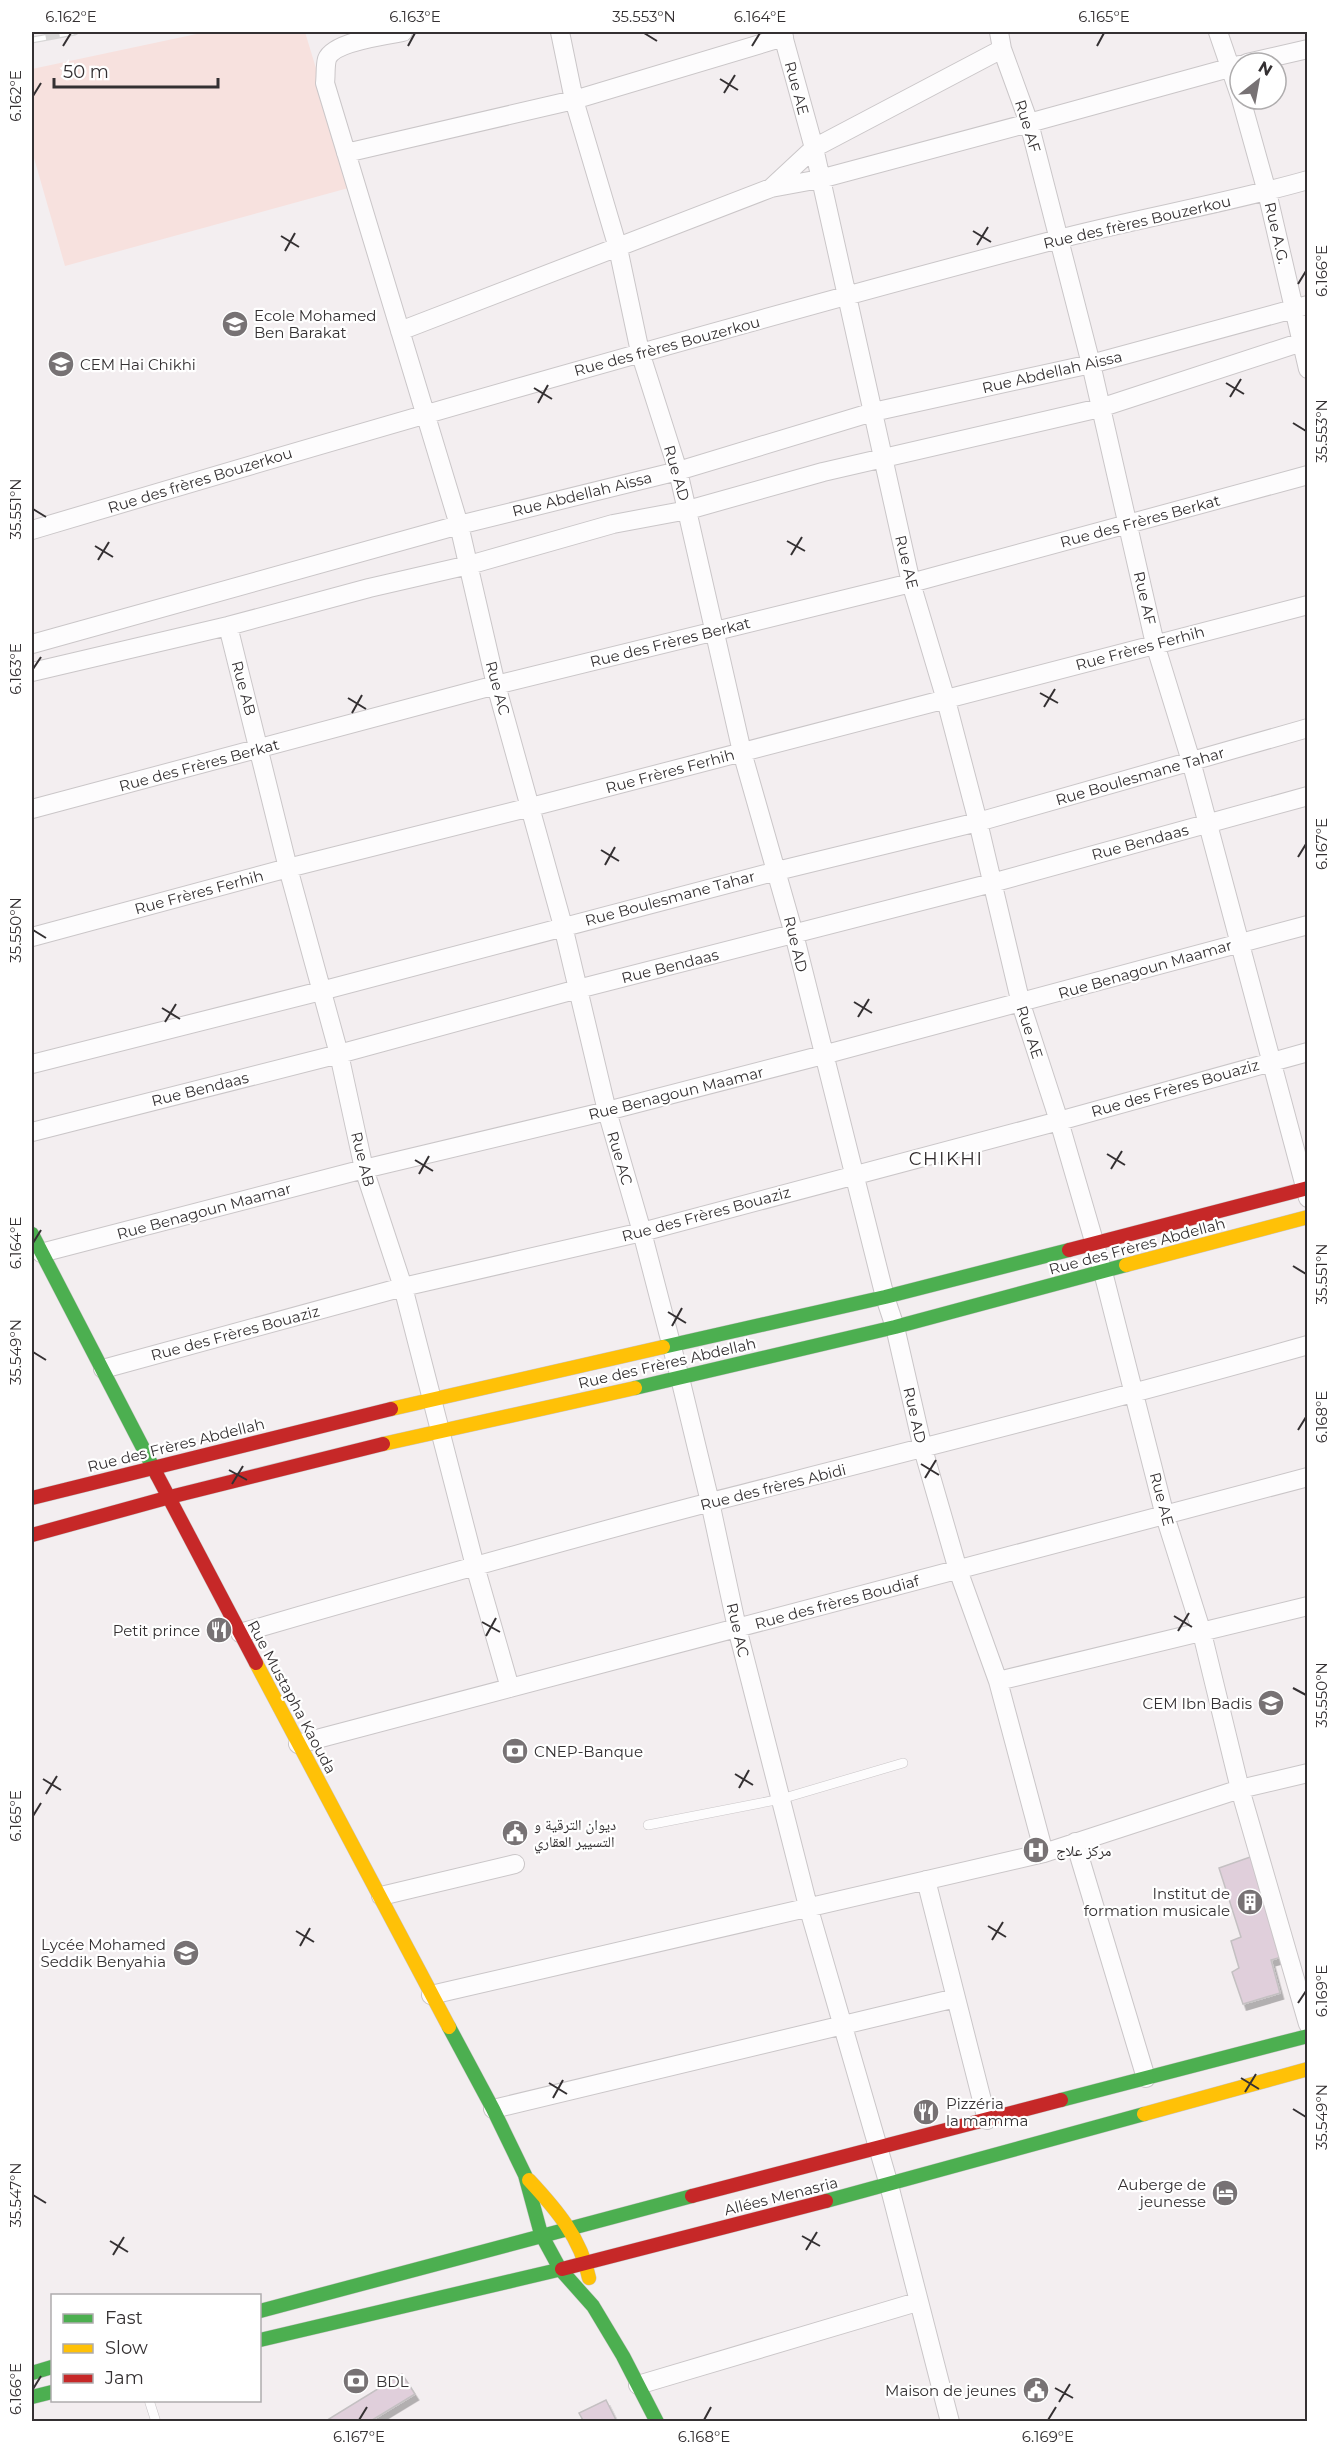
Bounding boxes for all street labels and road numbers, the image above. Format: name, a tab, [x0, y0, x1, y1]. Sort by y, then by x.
street label: Rue AE	[781, 59, 813, 117]
street label: Rue AF	[1011, 97, 1045, 155]
street label: Rue des frères Bouzerkou	[1041, 191, 1233, 253]
street label: Rue A.G.	[1261, 200, 1293, 266]
street label: Rue des frères Bouzerkou	[572, 312, 762, 380]
street label: Rue Abdellah Aissa	[980, 347, 1124, 397]
street label: Rue des frères Bouzerkou	[105, 443, 295, 517]
street label: Rue AD	[660, 443, 694, 503]
street label: Rue Abdellah Aissa	[510, 467, 654, 521]
street label: Rue des Frères Berkat	[1058, 490, 1222, 552]
street label: Rue AE	[891, 533, 923, 591]
street label: Rue AF	[1130, 569, 1160, 627]
street label: Rue des Frères Berkat	[588, 613, 752, 671]
street label: Rue Frères Ferhih	[1073, 622, 1207, 674]
street label: Rue AB	[228, 659, 260, 717]
street label: Rue AC	[482, 659, 514, 717]
street label: Rue des Frères Berkat	[117, 734, 281, 796]
street label: Rue Boulesmane Tahar	[1053, 743, 1227, 809]
street label: Rue Frères Ferhih	[603, 745, 737, 797]
street label: Rue Bendaas	[1089, 820, 1191, 864]
street label: Rue Frères Ferhih	[132, 866, 266, 918]
street label: Rue Boulesmane Tahar	[583, 866, 757, 930]
street label: Rue AD	[780, 914, 812, 974]
street label: Rue Benagoun Maamar	[1056, 935, 1234, 1003]
street label: Rue Bendaas	[619, 945, 721, 987]
street label: Rue AE	[1013, 1003, 1047, 1061]
street label: Rue des Frères Bouaziz	[1089, 1055, 1261, 1121]
street label: Rue Benagoun Maamar	[586, 1062, 766, 1124]
street label: Rue Bendaas	[149, 1068, 251, 1110]
street label: Rue AC	[603, 1129, 637, 1187]
street label: Rue AB	[347, 1130, 379, 1188]
street label: Rue Benagoun Maamar	[115, 1179, 293, 1243]
street label: Rue des Frères Bouaziz	[620, 1182, 793, 1246]
street label: Rue des Frères Abdellah	[1047, 1213, 1227, 1279]
street label: Rue des Frères Bouaziz	[149, 1301, 322, 1365]
street label: Rue des Frères Abdellah	[576, 1333, 758, 1393]
street label: Rue AD	[899, 1385, 931, 1445]
street label: Rue des Frères Abdellah	[85, 1414, 267, 1476]
street label: Rue des frères Abidi	[698, 1460, 848, 1514]
street label: Rue AE	[1146, 1470, 1178, 1528]
street label: Rue des frères Boudiaf	[753, 1571, 922, 1633]
street label: Rue AC	[723, 1601, 754, 1659]
street label: Rue Mustapha Kaouda	[243, 1617, 341, 1777]
street label: Allées Menasria	[722, 2173, 840, 2219]

